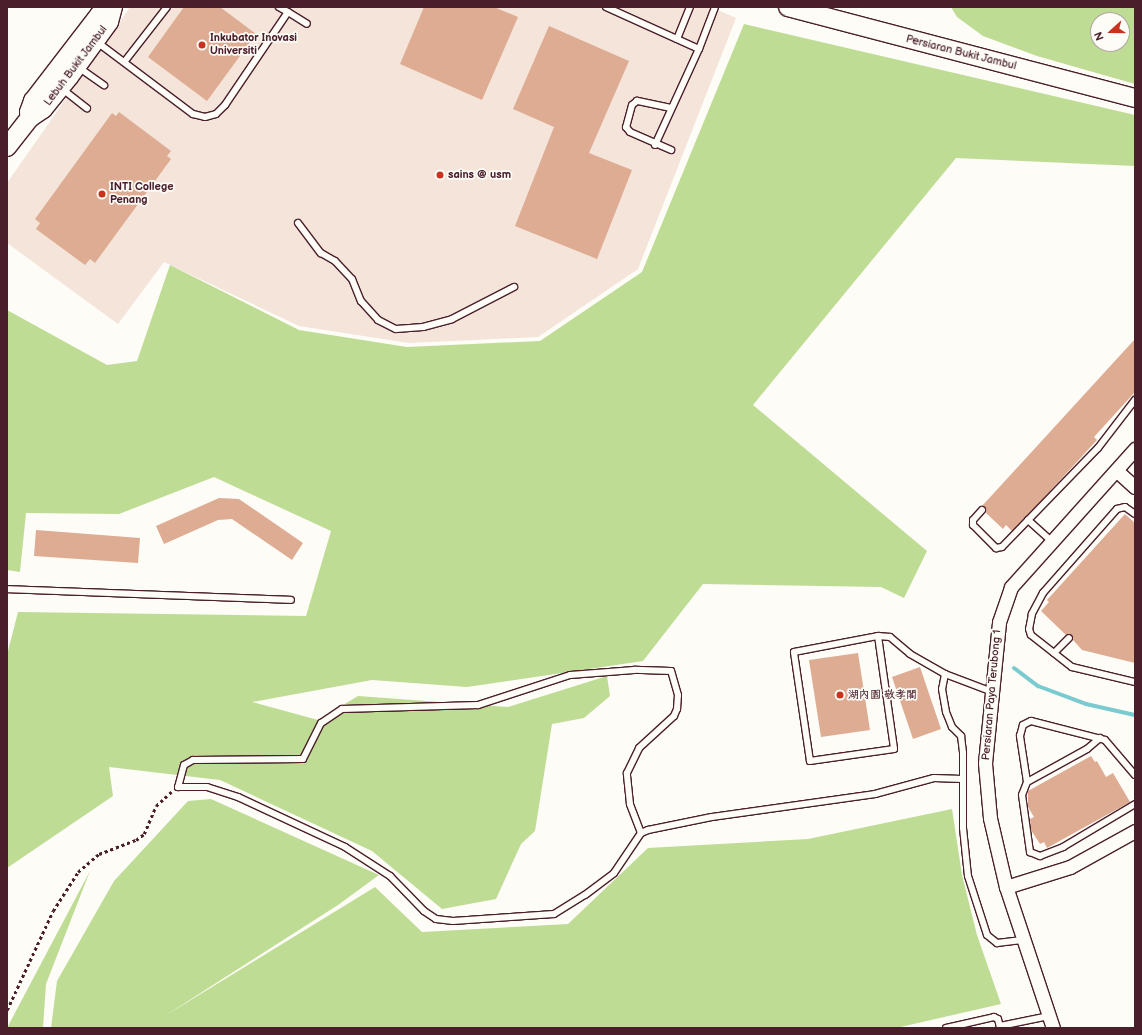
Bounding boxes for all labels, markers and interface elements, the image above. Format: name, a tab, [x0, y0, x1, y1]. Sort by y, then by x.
north arrow	[1090, 12, 1130, 52]
street label: Lebuh Bukit Jambul	[41, 23, 111, 109]
text: N	[1092, 30, 1107, 42]
place label: Inkubator Inovasi Universiti	[210, 32, 297, 58]
street label: Persiaran Bukit Jambul	[904, 33, 1018, 73]
marker: Inkubator Inovasi Universiti	[197, 40, 207, 50]
place label: sains @ usm	[448, 168, 511, 182]
marker: sains @ usm	[435, 170, 445, 180]
place label: INTI College Penang	[110, 181, 173, 207]
marker: INTI College Penang	[97, 189, 107, 199]
street label: Persiaran Paya Terubong 1	[980, 629, 1004, 761]
place label: 湖內園 敬孝閣	[848, 688, 917, 702]
marker: 湖內園 敬孝閣	[835, 690, 845, 700]

